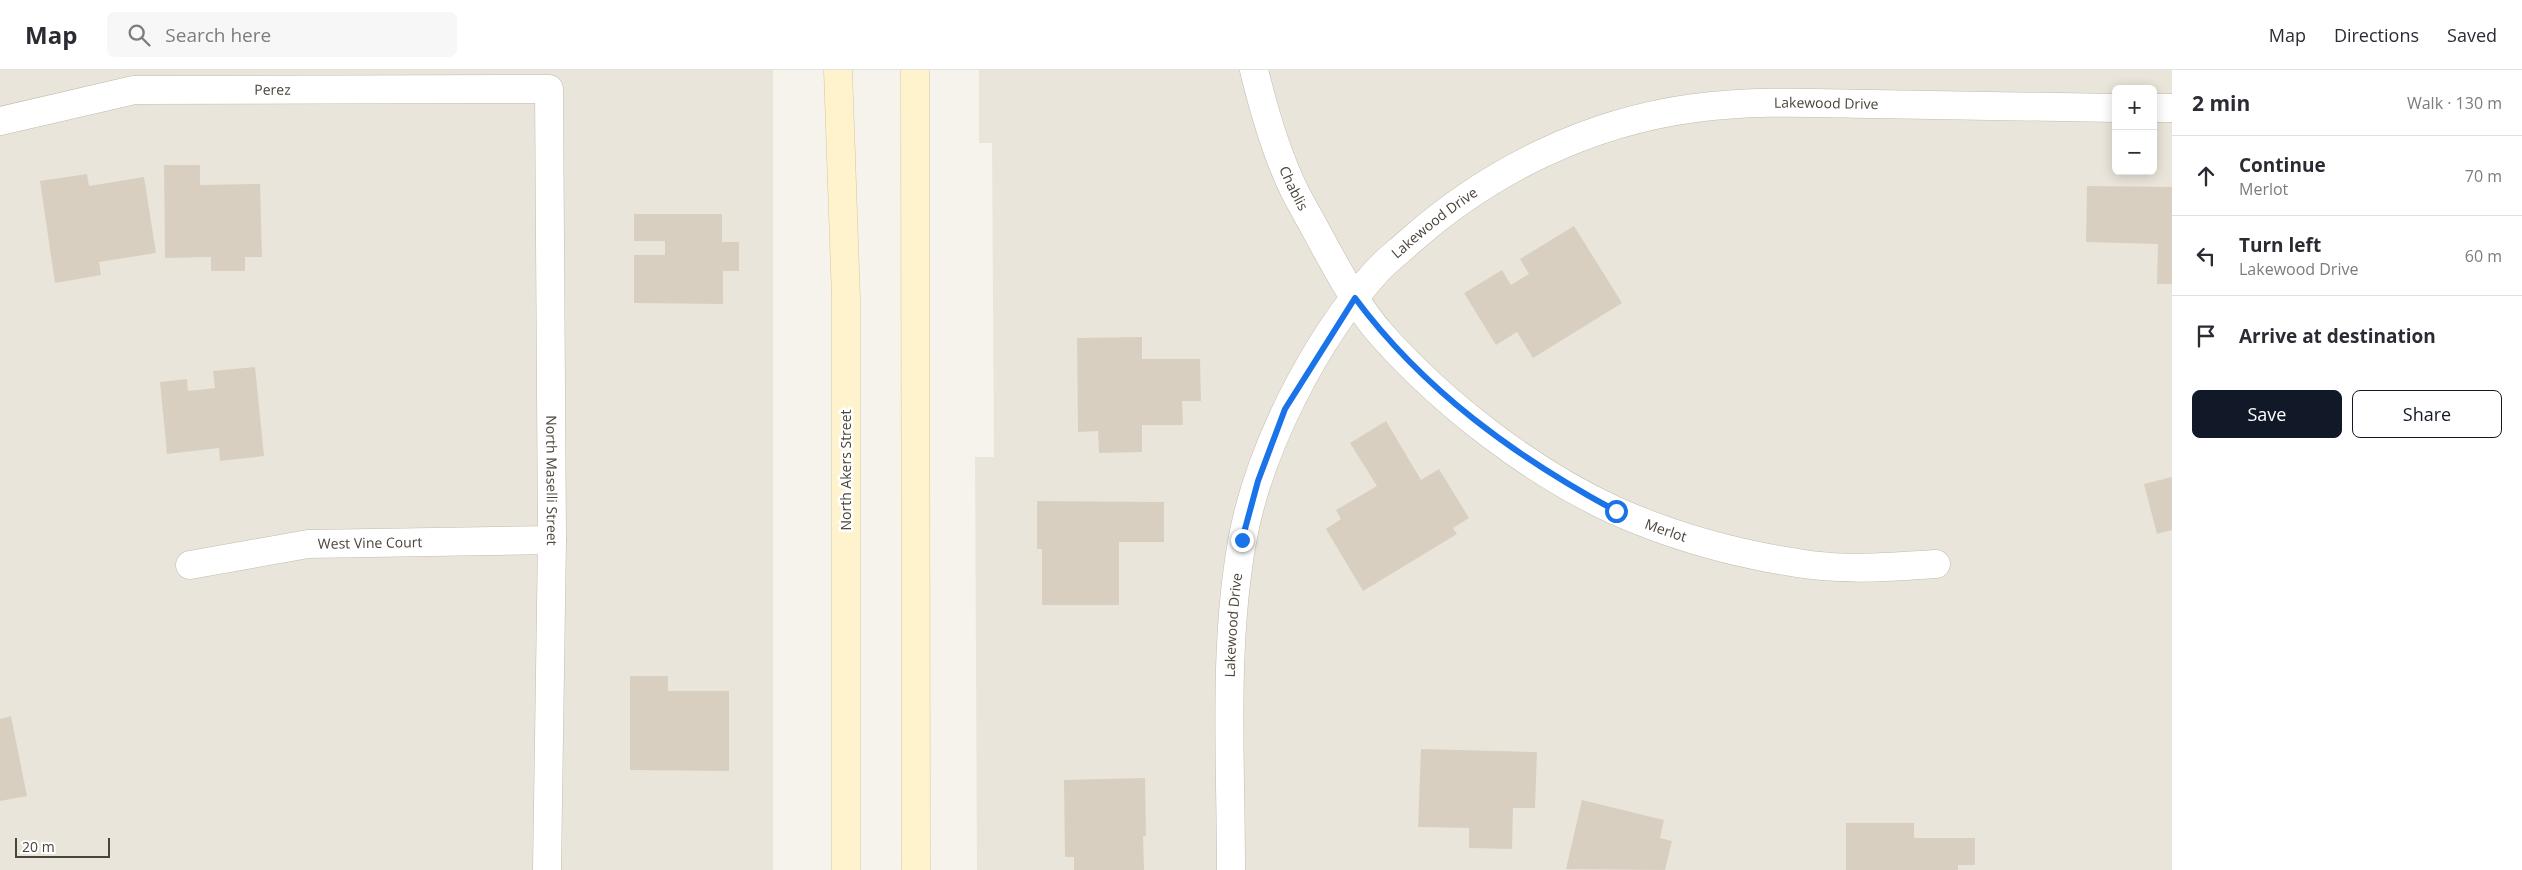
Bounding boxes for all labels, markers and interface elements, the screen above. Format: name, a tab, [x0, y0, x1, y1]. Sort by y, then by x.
search box	[107, 12, 457, 57]
text: Map	[25, 18, 77, 51]
icon: search	[125, 21, 153, 49]
text: Search here	[165, 22, 271, 48]
text: Map	[2269, 23, 2306, 47]
text: Directions	[2334, 23, 2419, 47]
text: Saved	[2447, 23, 2497, 47]
street label: Perez	[254, 80, 291, 99]
map controls	[2112, 85, 2157, 175]
button: +	[2112, 85, 2157, 130]
text: 2 min	[2192, 89, 2250, 117]
text: Walk · 130 m	[2407, 92, 2502, 114]
street label: Lakewood Drive	[1774, 93, 1879, 113]
button: −	[2112, 130, 2157, 175]
text: Continue	[2239, 152, 2326, 178]
icon: ahead	[2192, 162, 2220, 190]
street label: Chablis	[1275, 163, 1313, 214]
text: 70 m	[2465, 165, 2502, 187]
text: Merlot	[2239, 178, 2288, 200]
street label: Lakewood Drive	[1387, 182, 1481, 262]
text: Turn left	[2239, 232, 2321, 258]
icon: left	[2192, 242, 2220, 270]
text: 60 m	[2465, 245, 2502, 267]
text: Lakewood Drive	[2239, 258, 2358, 280]
icon: arrive	[2192, 322, 2220, 350]
text: Arrive at destination	[2239, 323, 2436, 349]
button: Save	[2192, 390, 2342, 438]
button: Share	[2352, 390, 2502, 438]
street label: North Akers Street	[836, 409, 855, 531]
street label: North Maselli Street	[542, 415, 562, 546]
route start	[1605, 500, 1628, 523]
street label: Merlot	[1642, 514, 1689, 546]
route end	[1231, 529, 1254, 552]
street label: West Vine Court	[318, 532, 423, 553]
street label: Lakewood Drive	[1220, 572, 1246, 678]
scale bar	[15, 835, 110, 858]
text: 20 m	[22, 837, 55, 856]

